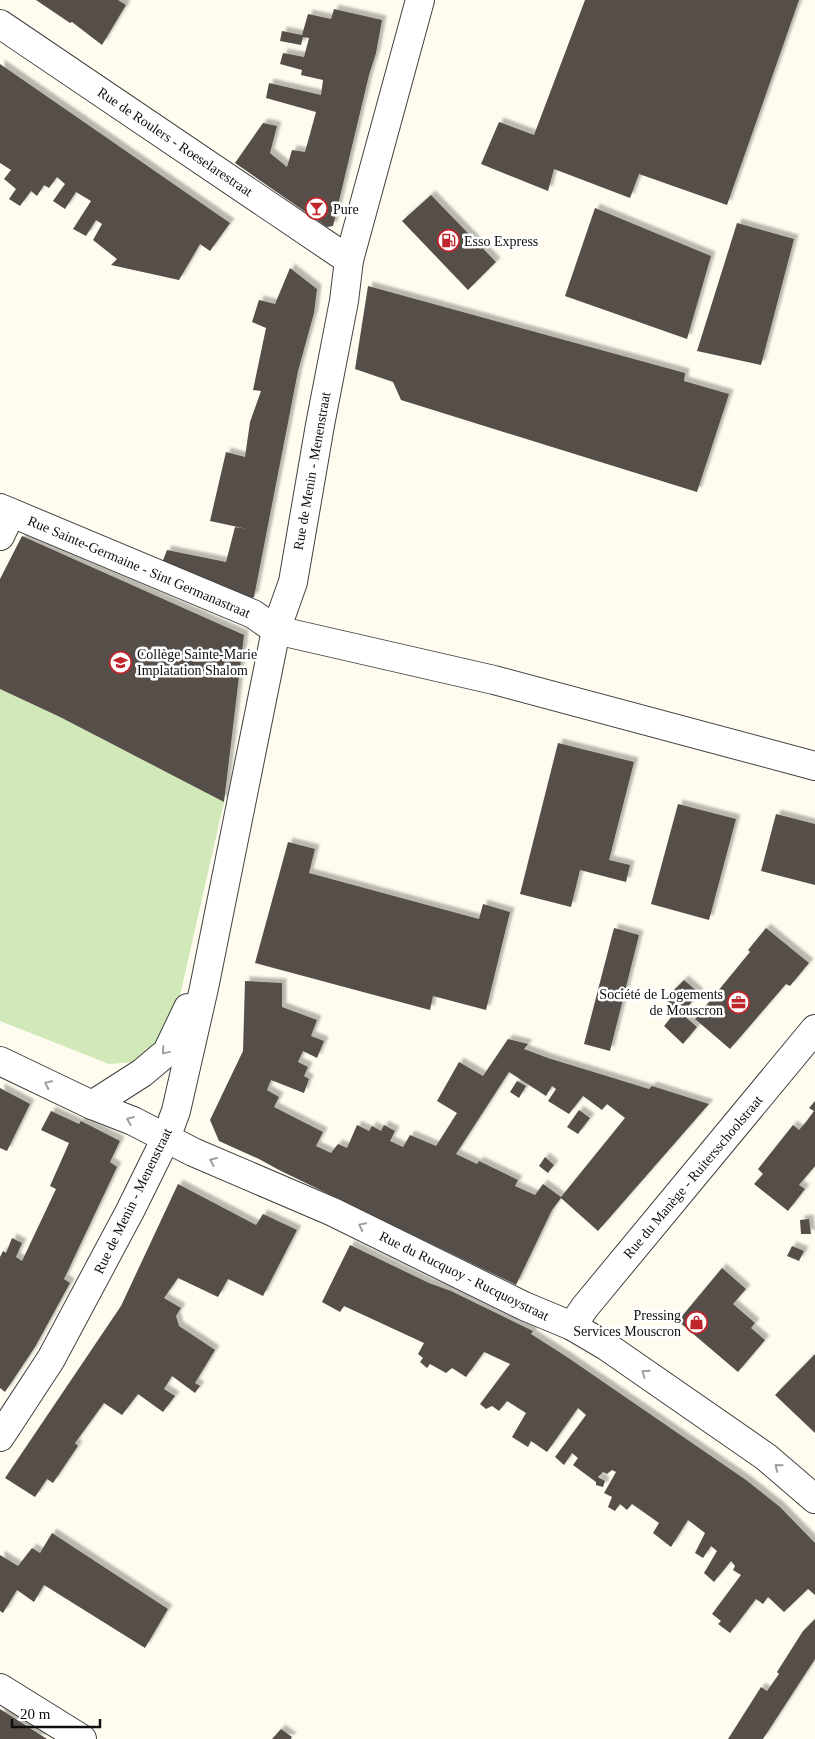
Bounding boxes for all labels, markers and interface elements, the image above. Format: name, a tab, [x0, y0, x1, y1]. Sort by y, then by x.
street label: Rue de Roulers - Roeselarestraat	[95, 84, 255, 200]
bar icon: Pure	[305, 197, 329, 221]
place label: Pure	[333, 202, 359, 217]
fuel station icon: Esso Express	[436, 229, 460, 253]
place label: Esso Express	[464, 234, 538, 249]
street label: Rue de Menin - Menenstraat	[291, 391, 333, 551]
street label: Rue Sainte-Germaine - Sint Germanastraat	[25, 513, 253, 621]
place label: Collège Sainte-Marie Implatation Shalom	[137, 647, 257, 678]
school or university icon: Collège Sainte-Marie Implatation Shalom	[109, 650, 133, 674]
place label: Société de Logements de Mouscron	[599, 987, 723, 1018]
office icon: Société de Logements de Mouscron	[727, 990, 751, 1014]
one-way arrow	[162, 1046, 171, 1055]
one-way arrow	[44, 1080, 53, 1091]
street label: Rue du Manège - Ruitersschoolstraat	[621, 1093, 766, 1261]
one-way arrow	[126, 1116, 135, 1127]
street label: Rue de Menin - Menenstraat	[91, 1126, 175, 1276]
one-way arrow	[209, 1156, 218, 1167]
one-way arrow	[358, 1222, 367, 1233]
street label: Rue du Rucquoy - Rucquoystraat	[377, 1228, 551, 1324]
place label: Pressing Services Mouscron	[573, 1308, 681, 1339]
shop icon: Pressing Services Mouscron	[685, 1311, 709, 1335]
one-way arrow	[641, 1370, 651, 1379]
one-way arrow	[775, 1464, 784, 1472]
scale bar	[12, 1696, 100, 1728]
text: 20 m	[20, 1706, 51, 1722]

